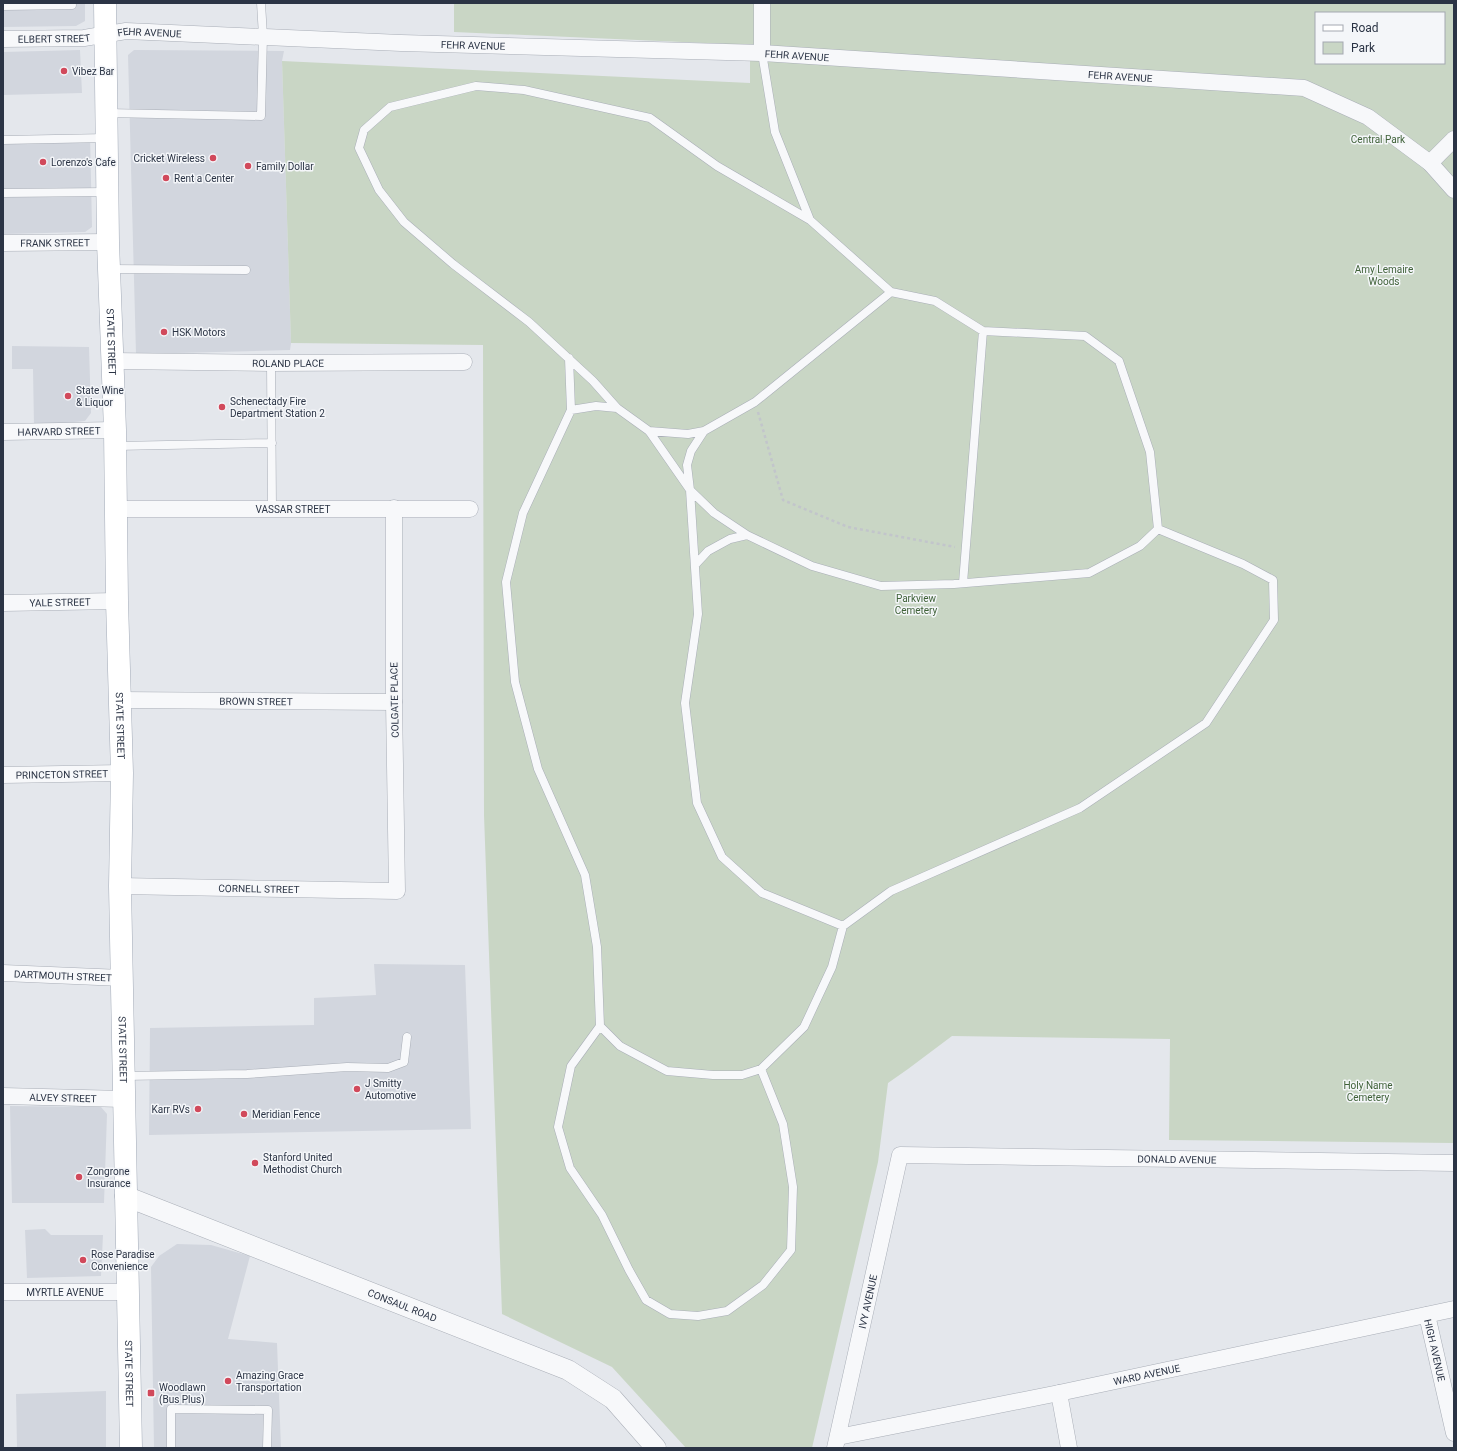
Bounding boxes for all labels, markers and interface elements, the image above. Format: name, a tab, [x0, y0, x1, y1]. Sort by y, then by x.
legend	[1315, 12, 1445, 64]
text: Road	[1351, 21, 1379, 35]
street label: FEHR AVENUE	[116, 26, 182, 39]
street label: ELBERT STREET	[18, 32, 91, 45]
street label: FEHR AVENUE	[441, 39, 506, 52]
text: Park	[1351, 41, 1376, 55]
street label: FEHR AVENUE	[764, 48, 830, 63]
marker: Vibez Bar	[59, 66, 69, 76]
place label: Vibez Bar	[72, 66, 115, 77]
street label: FEHR AVENUE	[1088, 69, 1153, 84]
park label: Central Park	[1351, 134, 1406, 145]
place label: Cricket Wireless	[133, 153, 205, 164]
marker: Cricket Wireless	[208, 153, 218, 163]
marker: Lorenzo's Cafe	[38, 157, 48, 167]
place label: Lorenzo's Cafe	[51, 157, 116, 168]
marker: Family Dollar	[243, 161, 253, 171]
place label: Family Dollar	[256, 161, 314, 172]
marker: Rent a Center	[161, 173, 171, 183]
place label: Rent a Center	[174, 173, 235, 184]
street label: FRANK STREET	[20, 237, 90, 249]
park label: Amy Lemaire Woods	[1355, 264, 1413, 287]
street label: STATE STREET	[104, 308, 118, 376]
marker: HSK Motors	[159, 327, 169, 337]
place label: HSK Motors	[172, 327, 226, 338]
street label: ROLAND PLACE	[252, 358, 324, 369]
place label: State Wine & Liquor	[76, 385, 124, 408]
marker: State Wine & Liquor	[63, 391, 73, 401]
place label: Schenectady Fire Department Station 2	[230, 396, 325, 419]
marker: Schenectady Fire Department Station 2	[217, 402, 227, 412]
street label: HARVARD STREET	[17, 425, 101, 438]
street label: VASSAR STREET	[255, 504, 331, 515]
park label: Parkview Cemetery	[895, 593, 938, 616]
street label: YALE STREET	[29, 596, 91, 609]
street label: COLGATE PLACE	[388, 662, 401, 738]
street label: STATE STREET	[114, 692, 127, 760]
street label: BROWN STREET	[219, 696, 293, 707]
street label: PRINCETON STREET	[16, 768, 108, 781]
street label: CORNELL STREET	[218, 883, 300, 895]
street label: DARTMOUTH STREET	[14, 968, 112, 984]
street label: STATE STREET	[117, 1016, 129, 1083]
place label: J Smitty Automotive	[365, 1078, 416, 1101]
park label: Holy Name Cemetery	[1343, 1080, 1393, 1103]
marker: J Smitty Automotive	[352, 1084, 362, 1094]
street label: ALVEY STREET	[29, 1092, 97, 1104]
place label: Karr RVs	[151, 1104, 190, 1115]
marker: Karr RVs	[193, 1104, 203, 1114]
marker: Meridian Fence	[239, 1109, 249, 1119]
place label: Meridian Fence	[252, 1109, 320, 1120]
place label: Stanford United Methodist Church	[263, 1152, 342, 1175]
street label: DONALD AVENUE	[1137, 1153, 1217, 1166]
marker: Stanford United Methodist Church	[250, 1158, 260, 1168]
place label: Zongrone Insurance	[87, 1166, 131, 1189]
marker: Zongrone Insurance	[74, 1172, 84, 1182]
place label: Rose Paradise Convenience	[91, 1249, 155, 1272]
marker: Rose Paradise Convenience	[78, 1255, 88, 1265]
street label: IVY AVENUE	[857, 1273, 879, 1330]
street label: MYRTLE AVENUE	[26, 1287, 104, 1298]
street label: CONSAUL ROAD	[366, 1287, 438, 1324]
street label: HIGH AVENUE	[1422, 1318, 1447, 1383]
street label: STATE STREET	[123, 1340, 135, 1407]
street label: WARD AVENUE	[1112, 1362, 1181, 1387]
place label: Amazing Grace Transportation	[236, 1370, 304, 1393]
marker: Amazing Grace Transportation	[223, 1376, 233, 1386]
place label: Woodlawn (Bus Plus)	[159, 1382, 206, 1406]
marker: Woodlawn (Bus Plus)	[146, 1388, 156, 1398]

